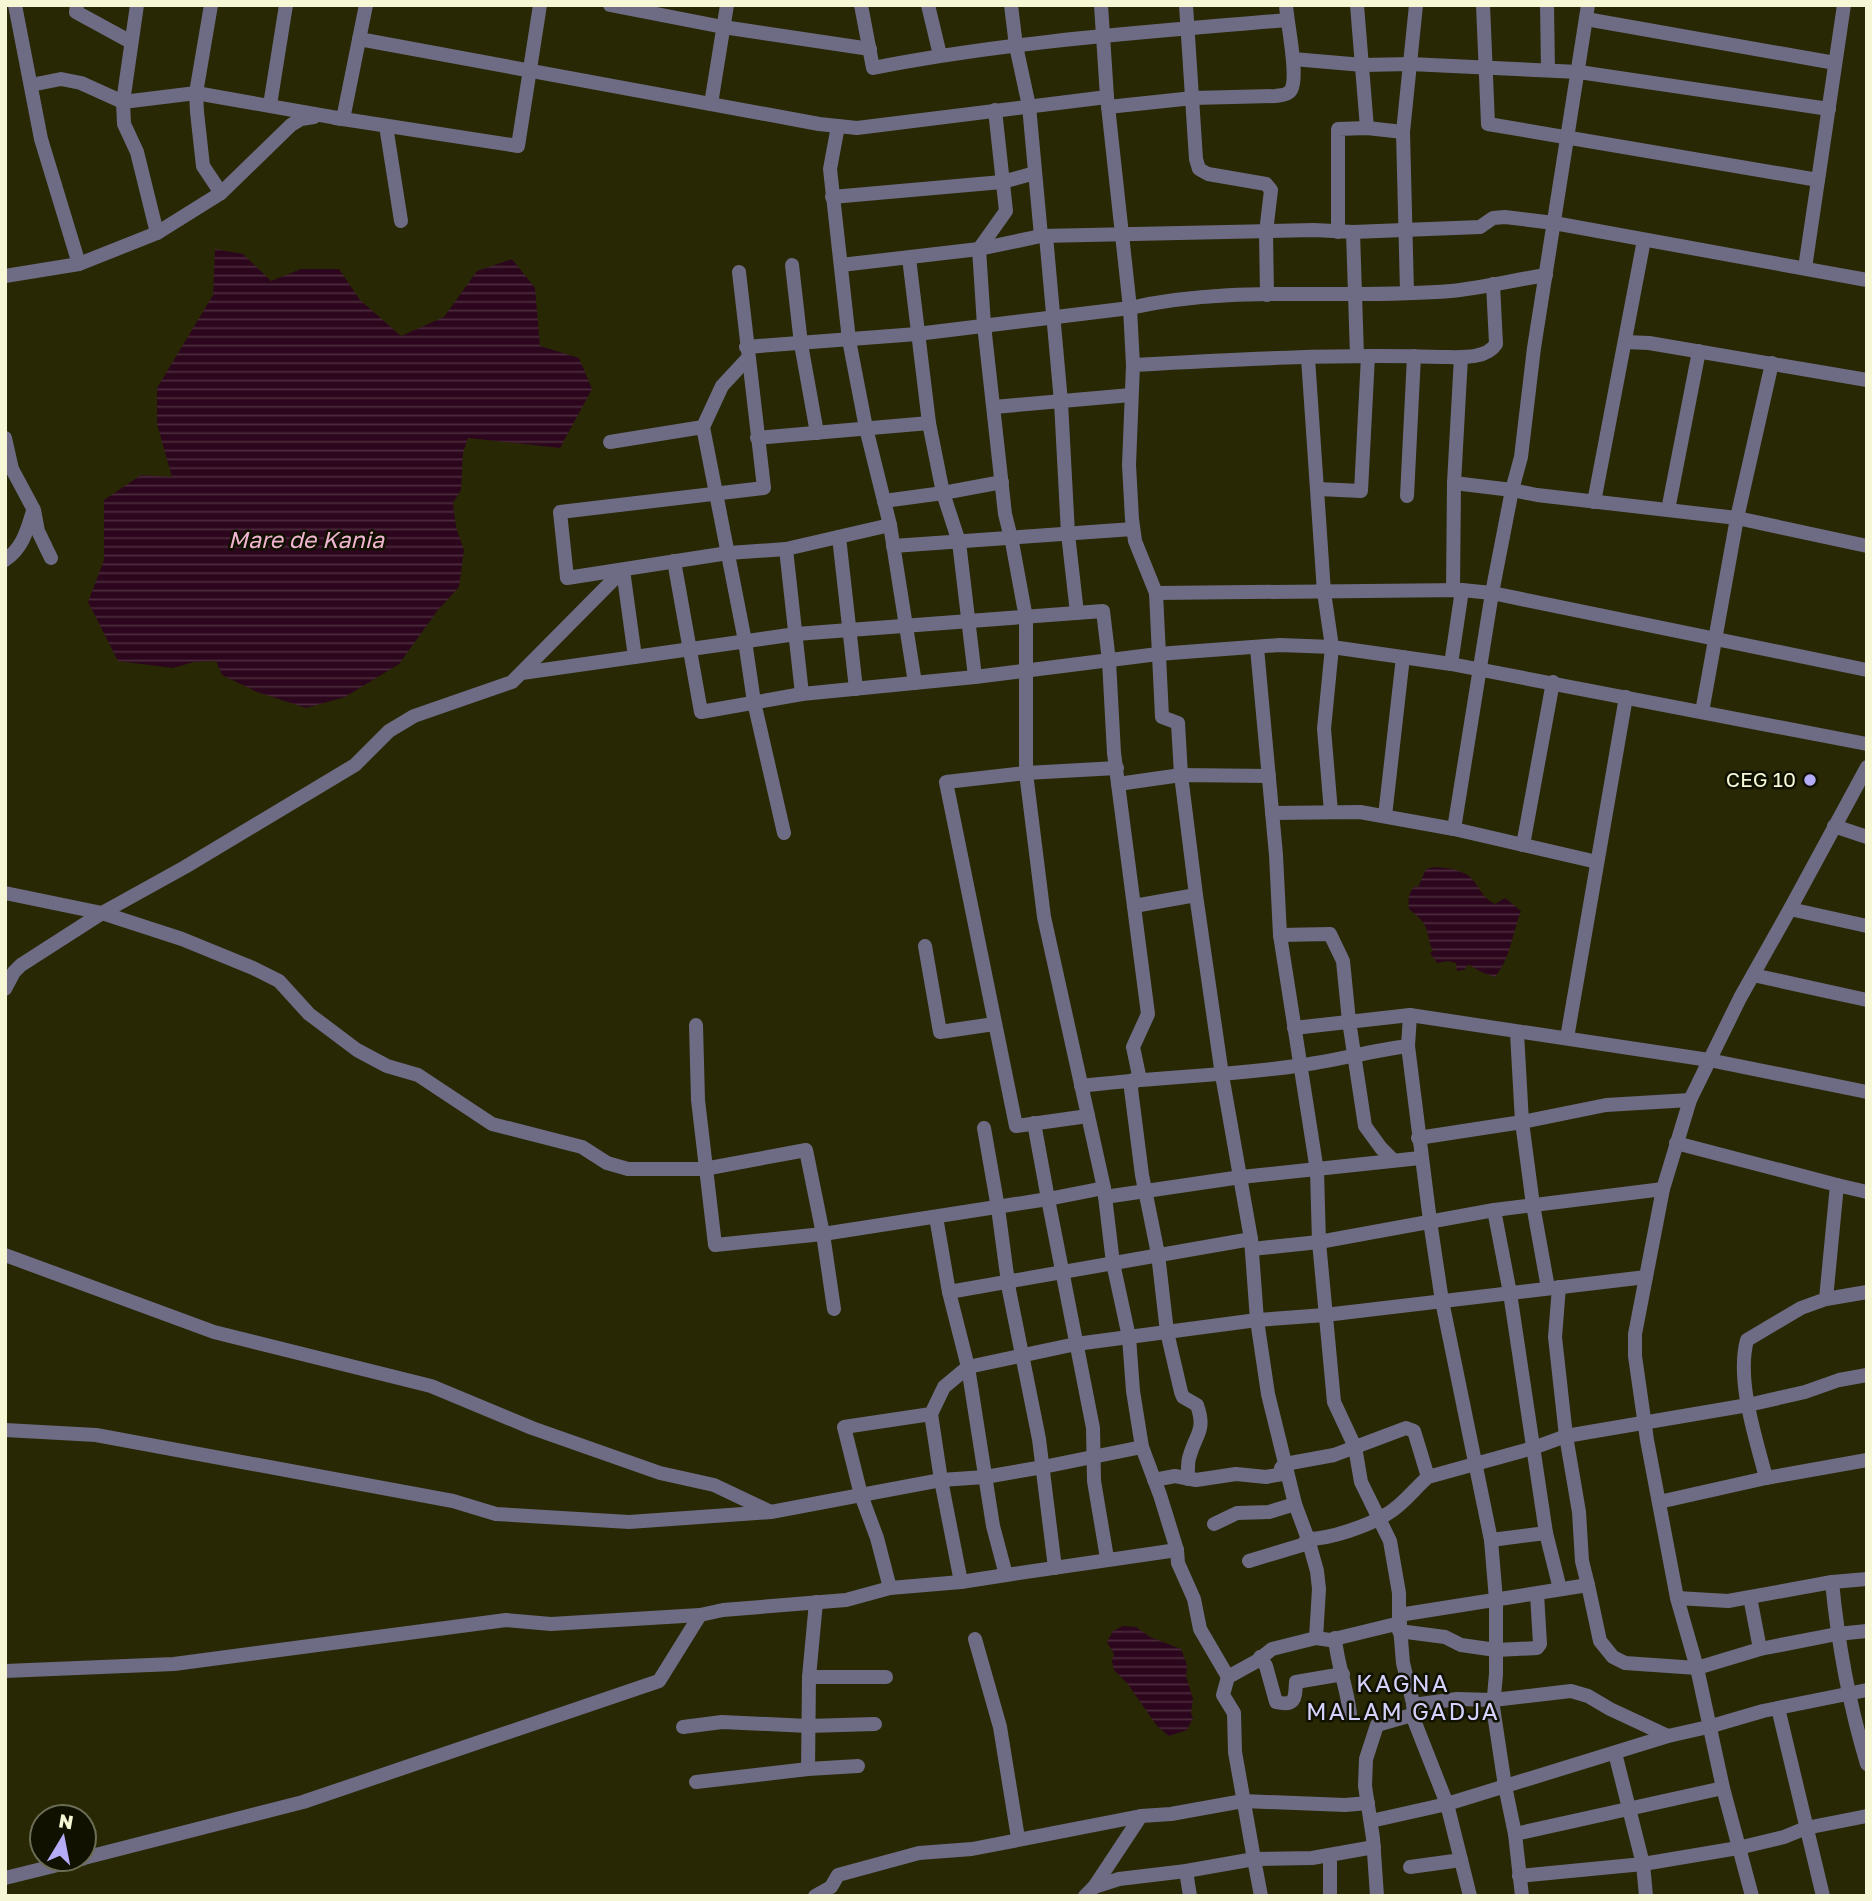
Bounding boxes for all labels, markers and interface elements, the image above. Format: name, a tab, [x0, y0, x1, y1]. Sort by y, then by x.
water label: Mare de Kania	[228, 525, 385, 553]
place label: CEG 10	[1726, 766, 1796, 792]
marker: CEG 10	[1802, 772, 1818, 788]
district label: KAGNA MALAM GADJA	[1306, 1668, 1500, 1725]
north arrow	[28, 1803, 98, 1873]
text: N	[57, 1808, 75, 1833]

